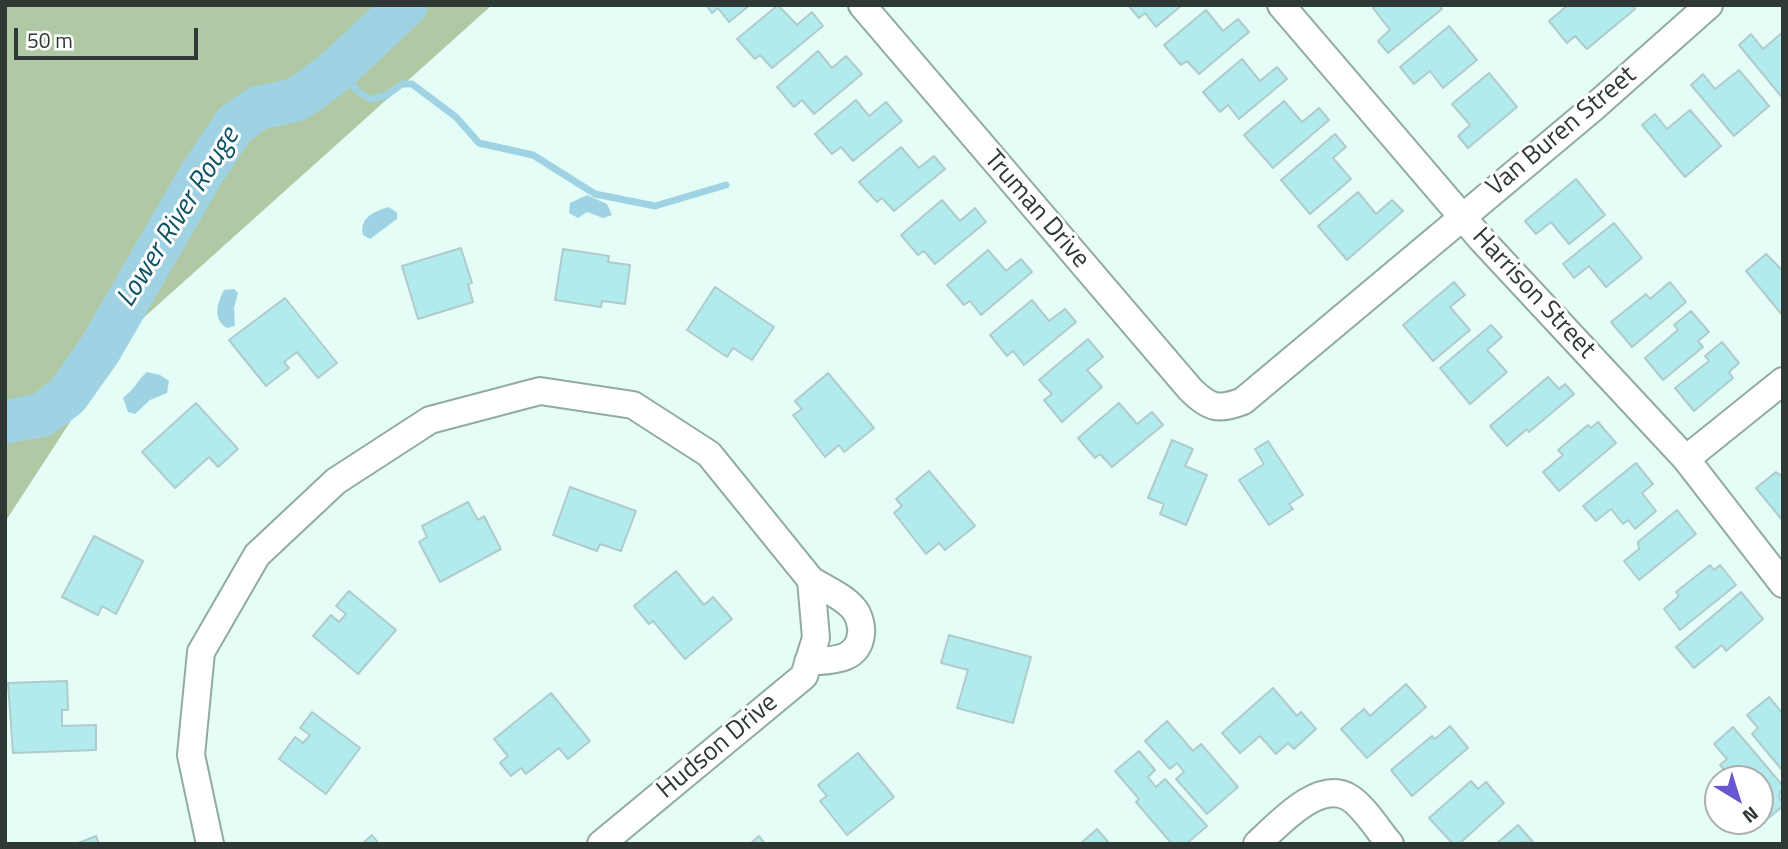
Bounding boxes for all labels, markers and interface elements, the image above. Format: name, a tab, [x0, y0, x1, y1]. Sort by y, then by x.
scale bar	[18, 14, 201, 58]
text: 50 m	[27, 24, 73, 56]
street label: Van Buren Street	[1481, 60, 1643, 204]
water label: Lower River Rouge	[110, 122, 248, 314]
street label: Truman Drive	[976, 145, 1096, 275]
street label: Harrison Street	[1465, 222, 1601, 366]
street label: Hudson Drive	[651, 688, 785, 806]
north arrow	[1704, 765, 1774, 835]
text: N	[1737, 800, 1765, 831]

